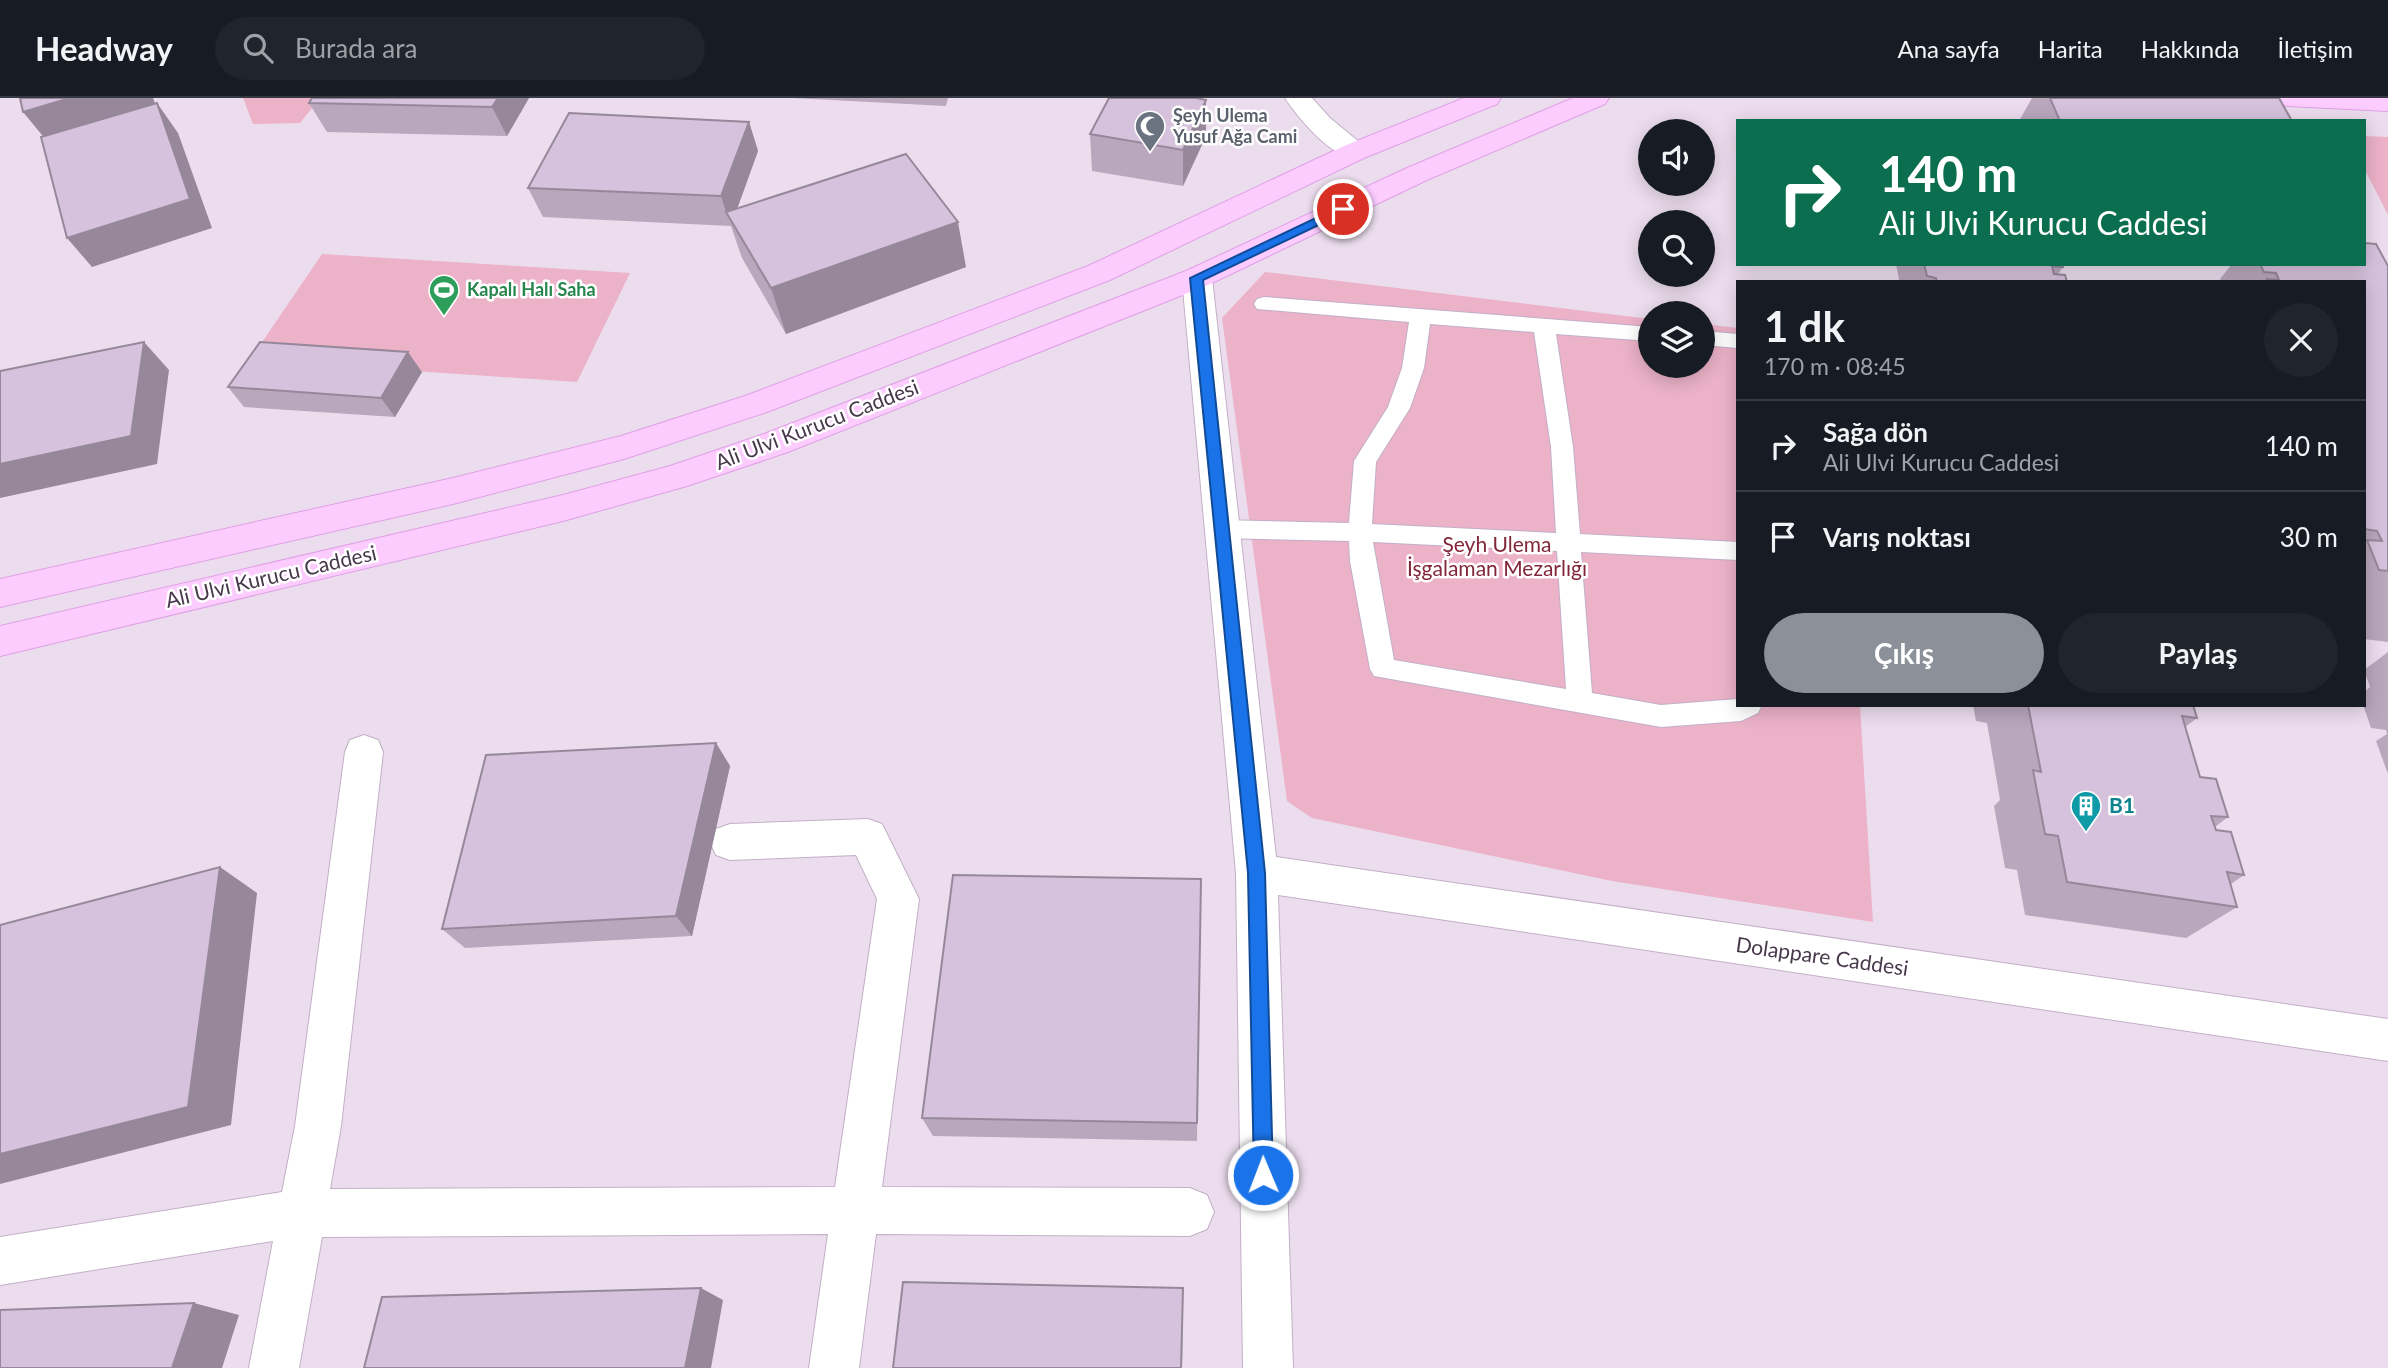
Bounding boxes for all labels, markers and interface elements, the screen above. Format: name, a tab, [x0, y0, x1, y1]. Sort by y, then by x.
search box	[215, 17, 705, 80]
text: Headway	[35, 28, 173, 68]
icon: search	[239, 29, 277, 67]
text: Burada ara	[295, 32, 417, 64]
text: Ana sayfa	[1897, 34, 2000, 63]
text: Harita	[2038, 34, 2103, 63]
text: Hakkında	[2141, 34, 2240, 63]
text: İletişim	[2278, 34, 2353, 63]
place label: Şeyh Ulema Yusuf Ağa Cami	[1172, 104, 1297, 147]
mosque icon: Şeyh Ulema Yusuf Ağa Cami	[1133, 109, 1167, 153]
map controls	[1638, 119, 1715, 378]
button: sound	[1638, 119, 1715, 196]
text: 140 m	[1879, 144, 2017, 202]
icon: right	[1764, 147, 1855, 238]
pin	[1313, 179, 1373, 239]
icon: arrive	[1324, 190, 1362, 228]
text: Ali Ulvi Kurucu Caddesi	[1879, 203, 2208, 242]
button: search	[1638, 210, 1715, 287]
sports icon: Kapalı Halı Saha	[427, 273, 461, 317]
place label: Kapalı Halı Saha	[467, 278, 596, 300]
button: layers	[1638, 301, 1715, 378]
text: 1 dk	[1764, 301, 1845, 351]
button: close	[2264, 303, 2338, 377]
text: 170 m · 08:45	[1764, 352, 1906, 380]
street label: Ali Ulvi Kurucu Caddesi	[711, 373, 922, 474]
text: Sağa dön	[1823, 416, 1928, 448]
icon: right	[1764, 427, 1802, 465]
text: 140 m	[2265, 430, 2338, 462]
text: Ali Ulvi Kurucu Caddesi	[1823, 448, 2059, 476]
icon: arrive	[1764, 518, 1802, 556]
text: Varış noktası	[1823, 521, 1971, 553]
text: 30 m	[2280, 521, 2338, 553]
park label: Şeyh Ulema İşgalaman Mezarlığı	[1407, 531, 1587, 580]
street label: Ali Ulvi Kurucu Caddesi	[163, 539, 379, 612]
button: Çıkış	[1764, 613, 2044, 693]
button: Paylaş	[2058, 613, 2338, 693]
building icon: B1	[2069, 789, 2103, 833]
place label: B1	[2109, 792, 2135, 817]
street label: Dolappare Caddesi	[1734, 931, 1910, 980]
position arrow	[1226, 1138, 1300, 1212]

